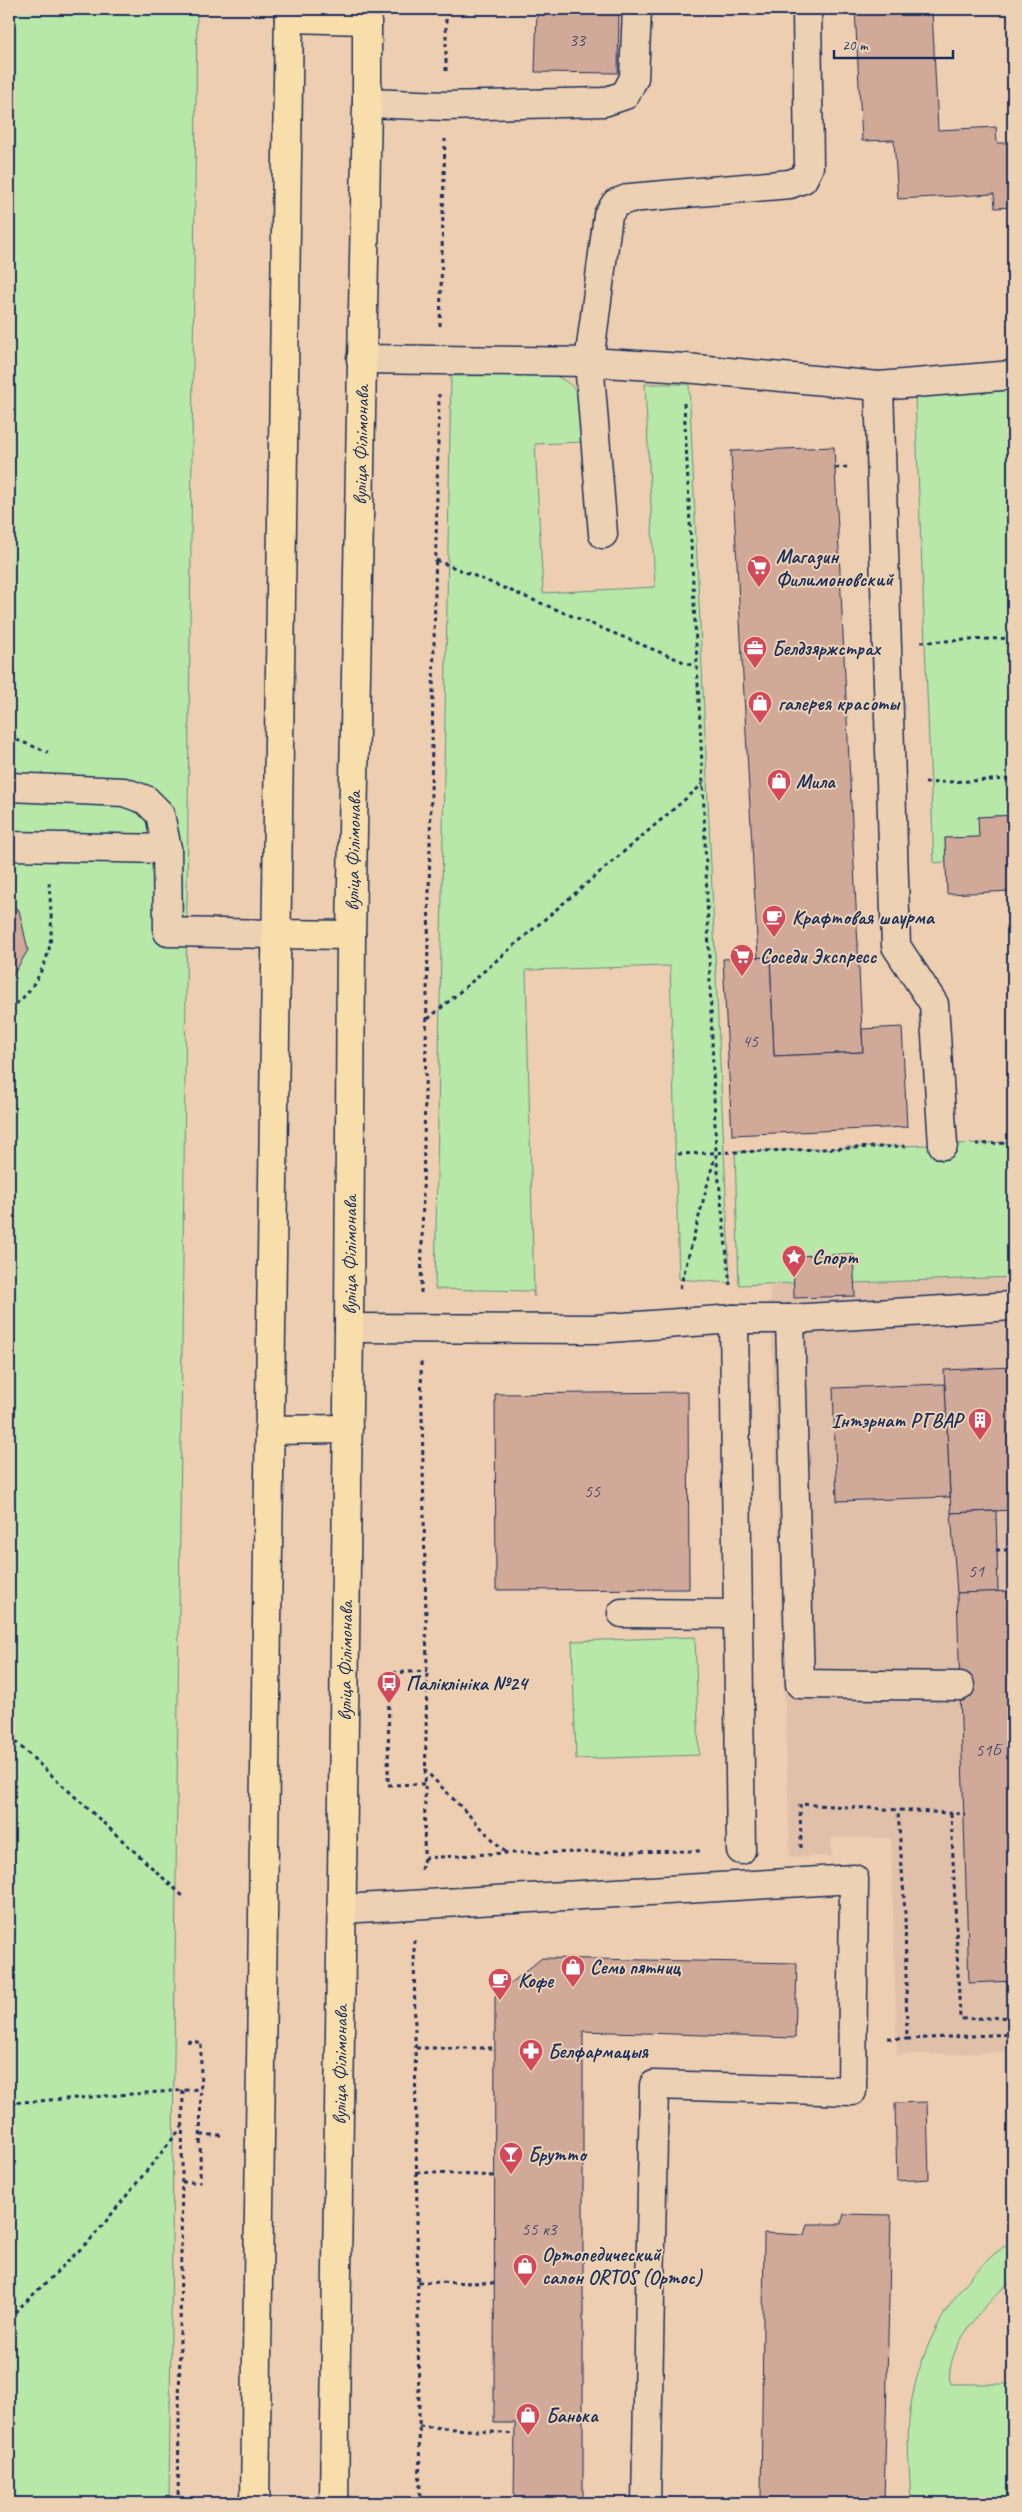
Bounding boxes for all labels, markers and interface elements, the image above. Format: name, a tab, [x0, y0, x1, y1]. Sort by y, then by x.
scale bar	[834, 28, 953, 60]
house number: 33	[569, 29, 587, 51]
text: 20 m	[842, 36, 869, 55]
street label: вуліца Філімонава	[347, 383, 374, 505]
place label: Магазин Филимоновский	[776, 544, 894, 592]
supermarket icon: Магазин Филимоновский	[746, 554, 772, 588]
office icon: Белдзяржстрах	[742, 635, 768, 669]
place label: Белдзяржстрах	[772, 636, 882, 661]
shop icon: галерея красоты	[747, 690, 773, 724]
place label: галерея красоты	[778, 691, 901, 716]
shop icon: Мила	[766, 768, 792, 802]
place label: Мила	[796, 769, 836, 794]
street label: вуліца Філімонава	[339, 789, 366, 911]
cafe icon: Крафтовая шаурма	[761, 904, 787, 938]
place label: Крафтовая шаурма	[792, 905, 936, 930]
supermarket icon: Соседи Экспресс	[729, 943, 755, 977]
place label: Соседи Экспресс	[760, 944, 877, 969]
house number: 45	[742, 1030, 759, 1052]
street label: вуліца Філімонава	[337, 1193, 362, 1315]
place icon: Спорт	[781, 1244, 807, 1278]
place label: Спорт	[812, 1245, 859, 1270]
building icon: Інтэрнат РГВАР	[967, 1407, 993, 1441]
place label: Інтэрнат РГВАР	[832, 1408, 966, 1433]
house number: 55	[584, 1480, 601, 1502]
house number: 51	[968, 1560, 985, 1582]
street label: вуліца Філімонава	[331, 1599, 358, 1721]
bus stop icon: Паліклініка №24	[376, 1670, 402, 1704]
place label: Паліклініка №24	[406, 1671, 530, 1696]
house number: 51Б	[975, 1739, 1004, 1761]
shop icon: Семь пятниц	[560, 1954, 586, 1988]
place label: Семь пятниц	[590, 1955, 682, 1980]
cafe icon: Кофе	[487, 1967, 513, 2001]
place label: Кофе	[518, 1968, 555, 1993]
street label: вуліца Філімонава	[326, 2003, 353, 2125]
pharmacy icon: Белфармацыя	[518, 2038, 544, 2072]
place label: Белфармацыя	[548, 2039, 649, 2064]
bar icon: Брутто	[498, 2141, 524, 2175]
place label: Брутто	[528, 2142, 588, 2167]
house number: 55 к3	[521, 2218, 559, 2240]
place label: Ортопедический салон ORTOS (Ортос)	[542, 2242, 703, 2290]
shop icon: Ортопедический салон ORTOS (Ортос)	[512, 2253, 538, 2287]
shop icon: Банька	[515, 2402, 541, 2436]
place label: Банька	[546, 2403, 599, 2428]

